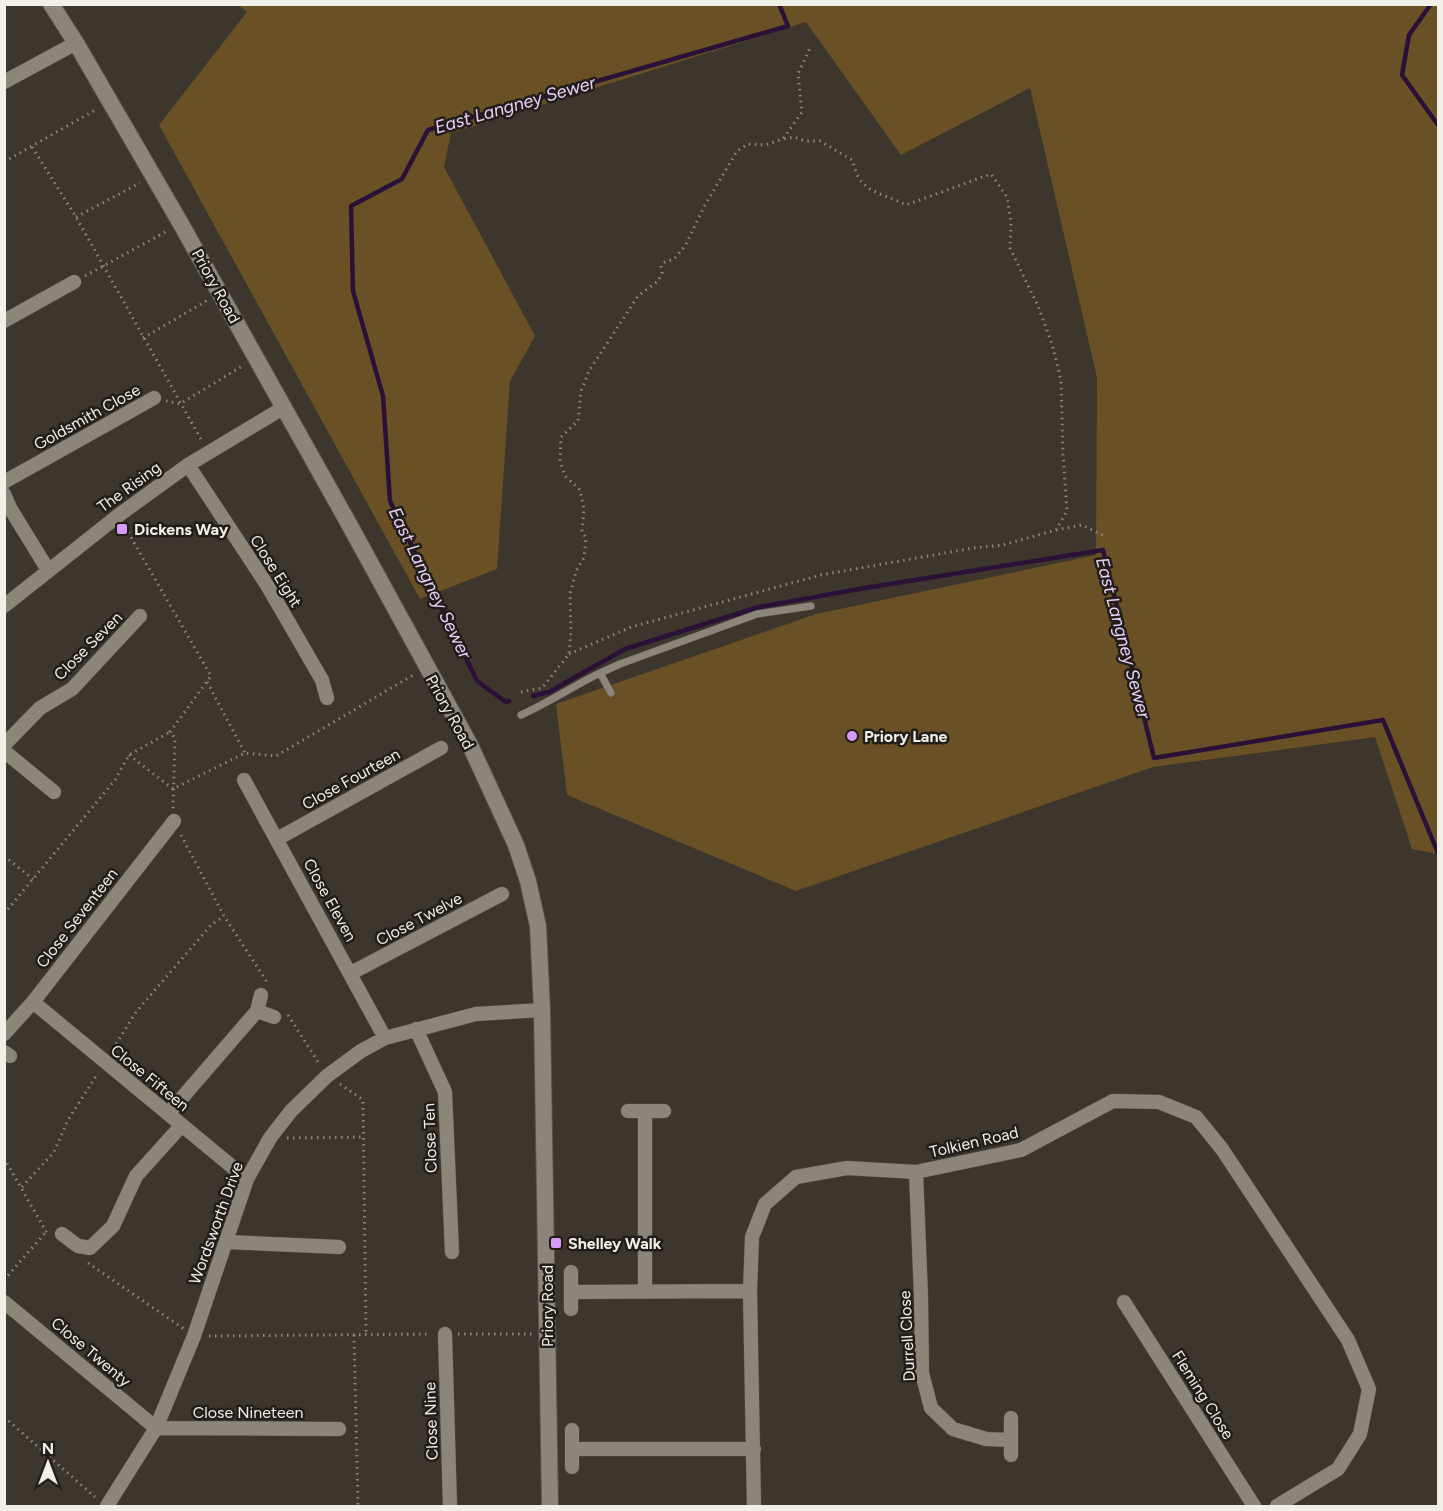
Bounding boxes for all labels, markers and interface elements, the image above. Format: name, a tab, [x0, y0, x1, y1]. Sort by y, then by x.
water label: East Langney Sewer	[432, 71, 599, 138]
street label: Priory Road	[188, 245, 244, 327]
street label: Goldsmith Close	[31, 380, 144, 454]
street label: The Rising	[94, 458, 164, 516]
water label: East Langney Sewer	[384, 503, 477, 663]
place label: Dickens Way	[134, 520, 229, 539]
marker: Dickens Way	[115, 522, 129, 536]
street label: Close Eight	[246, 531, 306, 611]
water label: East Langney Sewer	[1091, 555, 1155, 722]
street label: Close Seven	[50, 608, 126, 684]
street label: Priory Road	[422, 671, 478, 753]
place label: Priory Lane	[864, 727, 947, 746]
marker: Priory Lane	[845, 729, 859, 743]
street label: Close Fourteen	[299, 744, 403, 814]
street label: Close Eleven	[299, 855, 361, 945]
street label: Close Seventeen	[32, 864, 122, 972]
street label: Close Twelve	[373, 888, 465, 950]
street label: Close Fifteen	[107, 1041, 193, 1115]
street label: Close Ten	[419, 1103, 441, 1173]
street label: Tolkien Road	[928, 1123, 1020, 1161]
street label: Wordsworth Drive	[185, 1159, 247, 1287]
place label: Shelley Walk	[568, 1234, 662, 1253]
marker: Shelley Walk	[549, 1236, 563, 1250]
street label: Priory Road	[538, 1265, 557, 1347]
street label: Durrell Close	[895, 1290, 919, 1382]
street label: Close Twenty	[48, 1313, 135, 1391]
street label: Fleming Close	[1168, 1347, 1238, 1443]
street label: Close Nine	[420, 1381, 442, 1460]
street label: Close Nineteen	[193, 1403, 303, 1422]
north arrow	[18, 1433, 78, 1493]
text: N	[42, 1439, 54, 1458]

